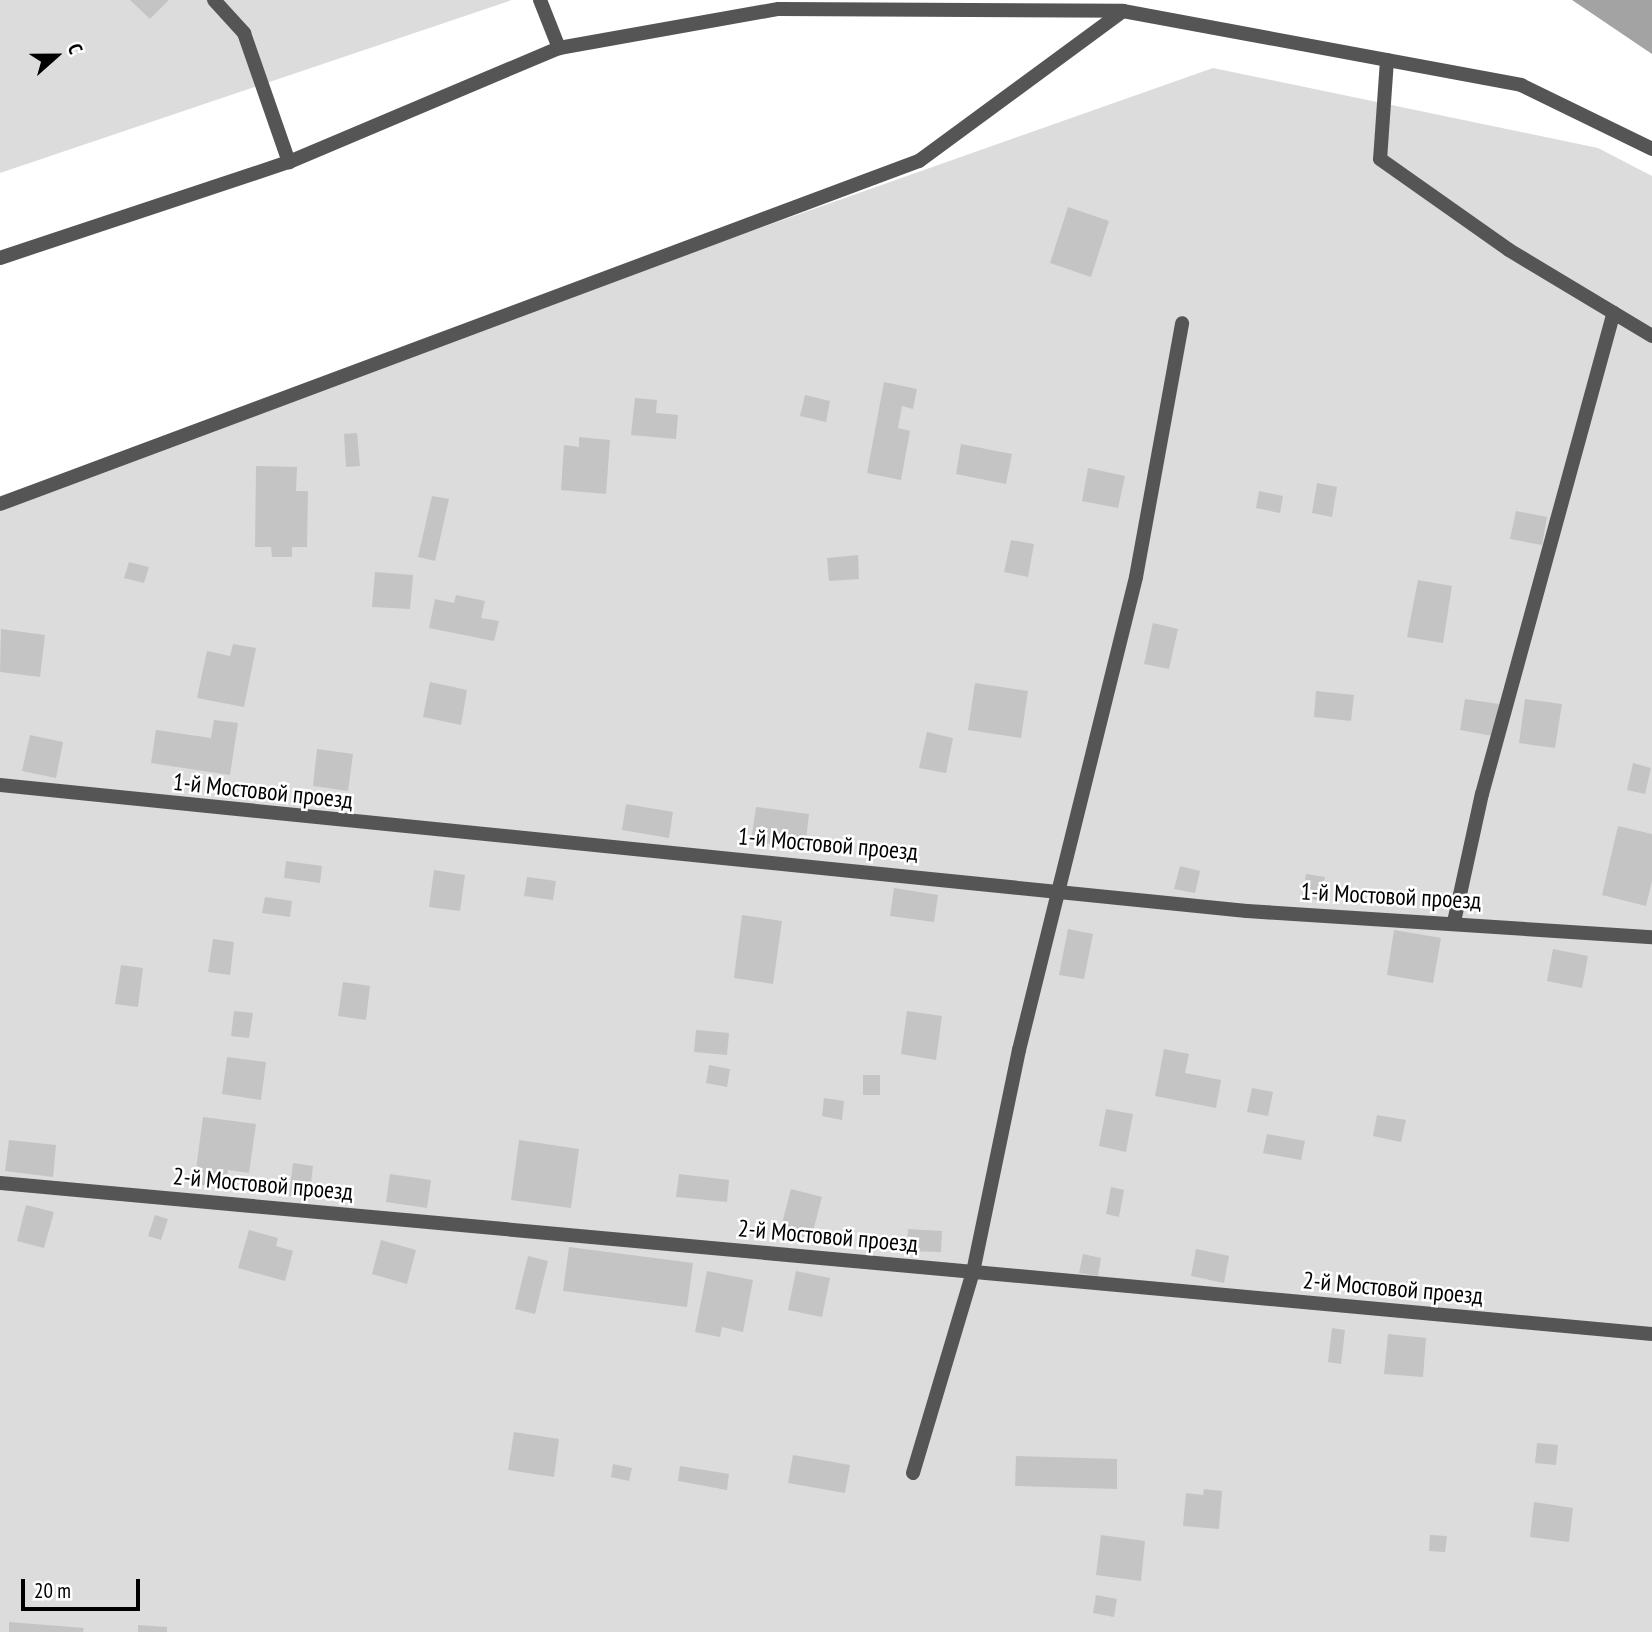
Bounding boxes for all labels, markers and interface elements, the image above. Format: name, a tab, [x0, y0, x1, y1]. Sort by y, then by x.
north arrow	[21, 21, 91, 91]
text: С	[63, 40, 88, 57]
street label: 1-й Мостовой проезд	[172, 767, 354, 815]
street label: 1-й Мостовой проезд	[737, 822, 919, 866]
street label: 1-й Мостовой проезд	[1300, 877, 1482, 915]
street label: 2-й Мостовой проезд	[172, 1162, 354, 1206]
street label: 2-й Мостовой проезд	[737, 1214, 919, 1258]
street label: 2-й Мостовой проезд	[1302, 1266, 1484, 1310]
scale bar	[24, 1566, 144, 1610]
text: 20 m	[34, 1577, 71, 1604]

